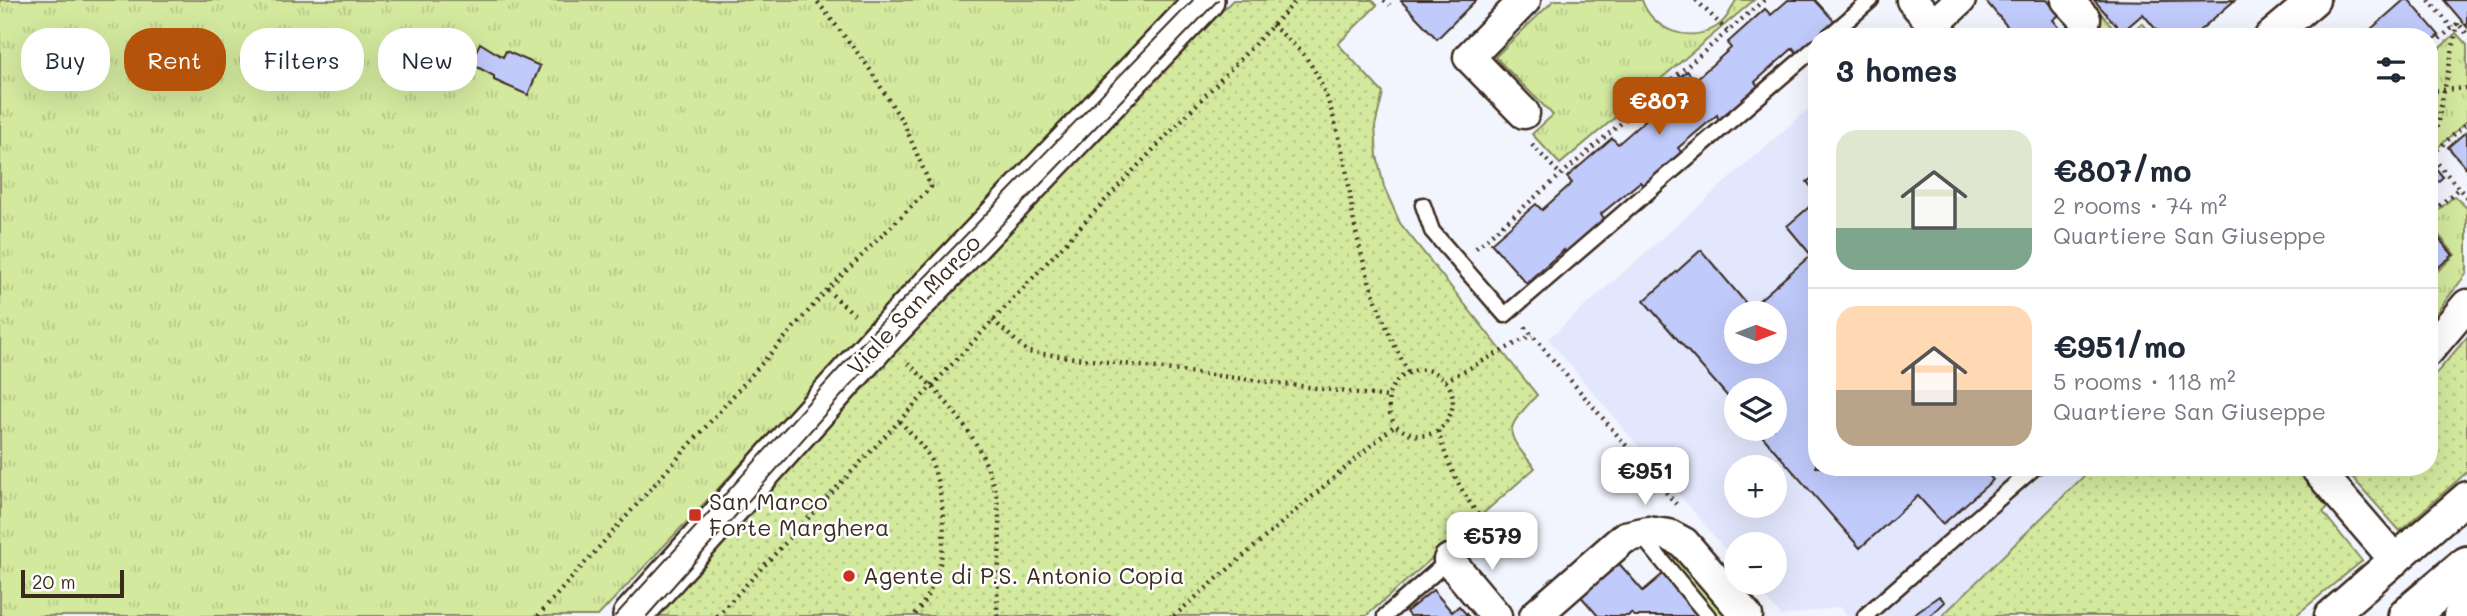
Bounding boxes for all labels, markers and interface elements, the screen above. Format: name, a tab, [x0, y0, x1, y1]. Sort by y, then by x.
chip: Buy	[21, 28, 110, 91]
chip: Rent	[124, 28, 226, 91]
chip: Filters	[240, 28, 364, 91]
chip: New	[378, 28, 477, 91]
text: 3 homes	[1836, 50, 1957, 90]
icon: filters	[2372, 51, 2410, 89]
pin: €807	[1618, 78, 1700, 137]
text: €807	[1629, 85, 1689, 115]
text: €807/mo	[2053, 150, 2191, 190]
icon: home	[1892, 158, 1976, 242]
text: 2 rooms · 74 m²	[2053, 190, 2227, 220]
text: Quartiere San Giuseppe	[2053, 220, 2326, 250]
street label: Viale San Marco	[840, 227, 986, 381]
north arrow	[1724, 301, 1787, 364]
map controls	[1724, 301, 1787, 595]
text: €951/mo	[2053, 326, 2186, 366]
icon: home	[1892, 334, 1976, 418]
text: 5 rooms · 118 m²	[2053, 366, 2236, 396]
button: layers	[1724, 378, 1787, 441]
text: Quartiere San Giuseppe	[2053, 396, 2326, 426]
pin: €951	[1604, 448, 1686, 507]
text: €951	[1617, 455, 1673, 485]
button: +	[1724, 455, 1787, 518]
place label: San Marco Forte Marghera	[709, 486, 889, 542]
marker: San Marco Forte Marghera	[687, 507, 703, 523]
pin: €579	[1451, 512, 1533, 572]
text: €579	[1463, 520, 1521, 550]
button: −	[1724, 532, 1787, 595]
place label: Agente di P.S. Antonio Copia	[863, 560, 1184, 590]
scale bar	[21, 567, 124, 599]
marker: Agente di P.S. Antonio Copia	[841, 568, 857, 584]
text: 20 m	[32, 569, 76, 594]

